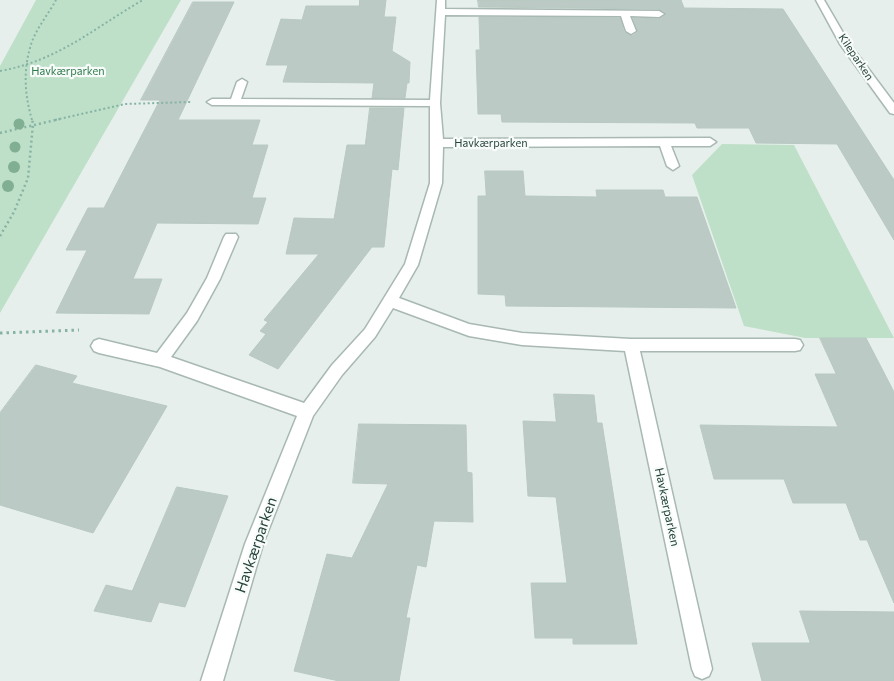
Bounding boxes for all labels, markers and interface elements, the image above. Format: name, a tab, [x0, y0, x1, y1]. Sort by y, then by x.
street label: Kileparken	[836, 31, 876, 83]
park label: Havkærparken	[31, 64, 105, 78]
street label: Havkærparken	[454, 136, 528, 150]
street label: Havkærparken	[652, 466, 682, 548]
street label: Havkærparken	[231, 495, 281, 595]

